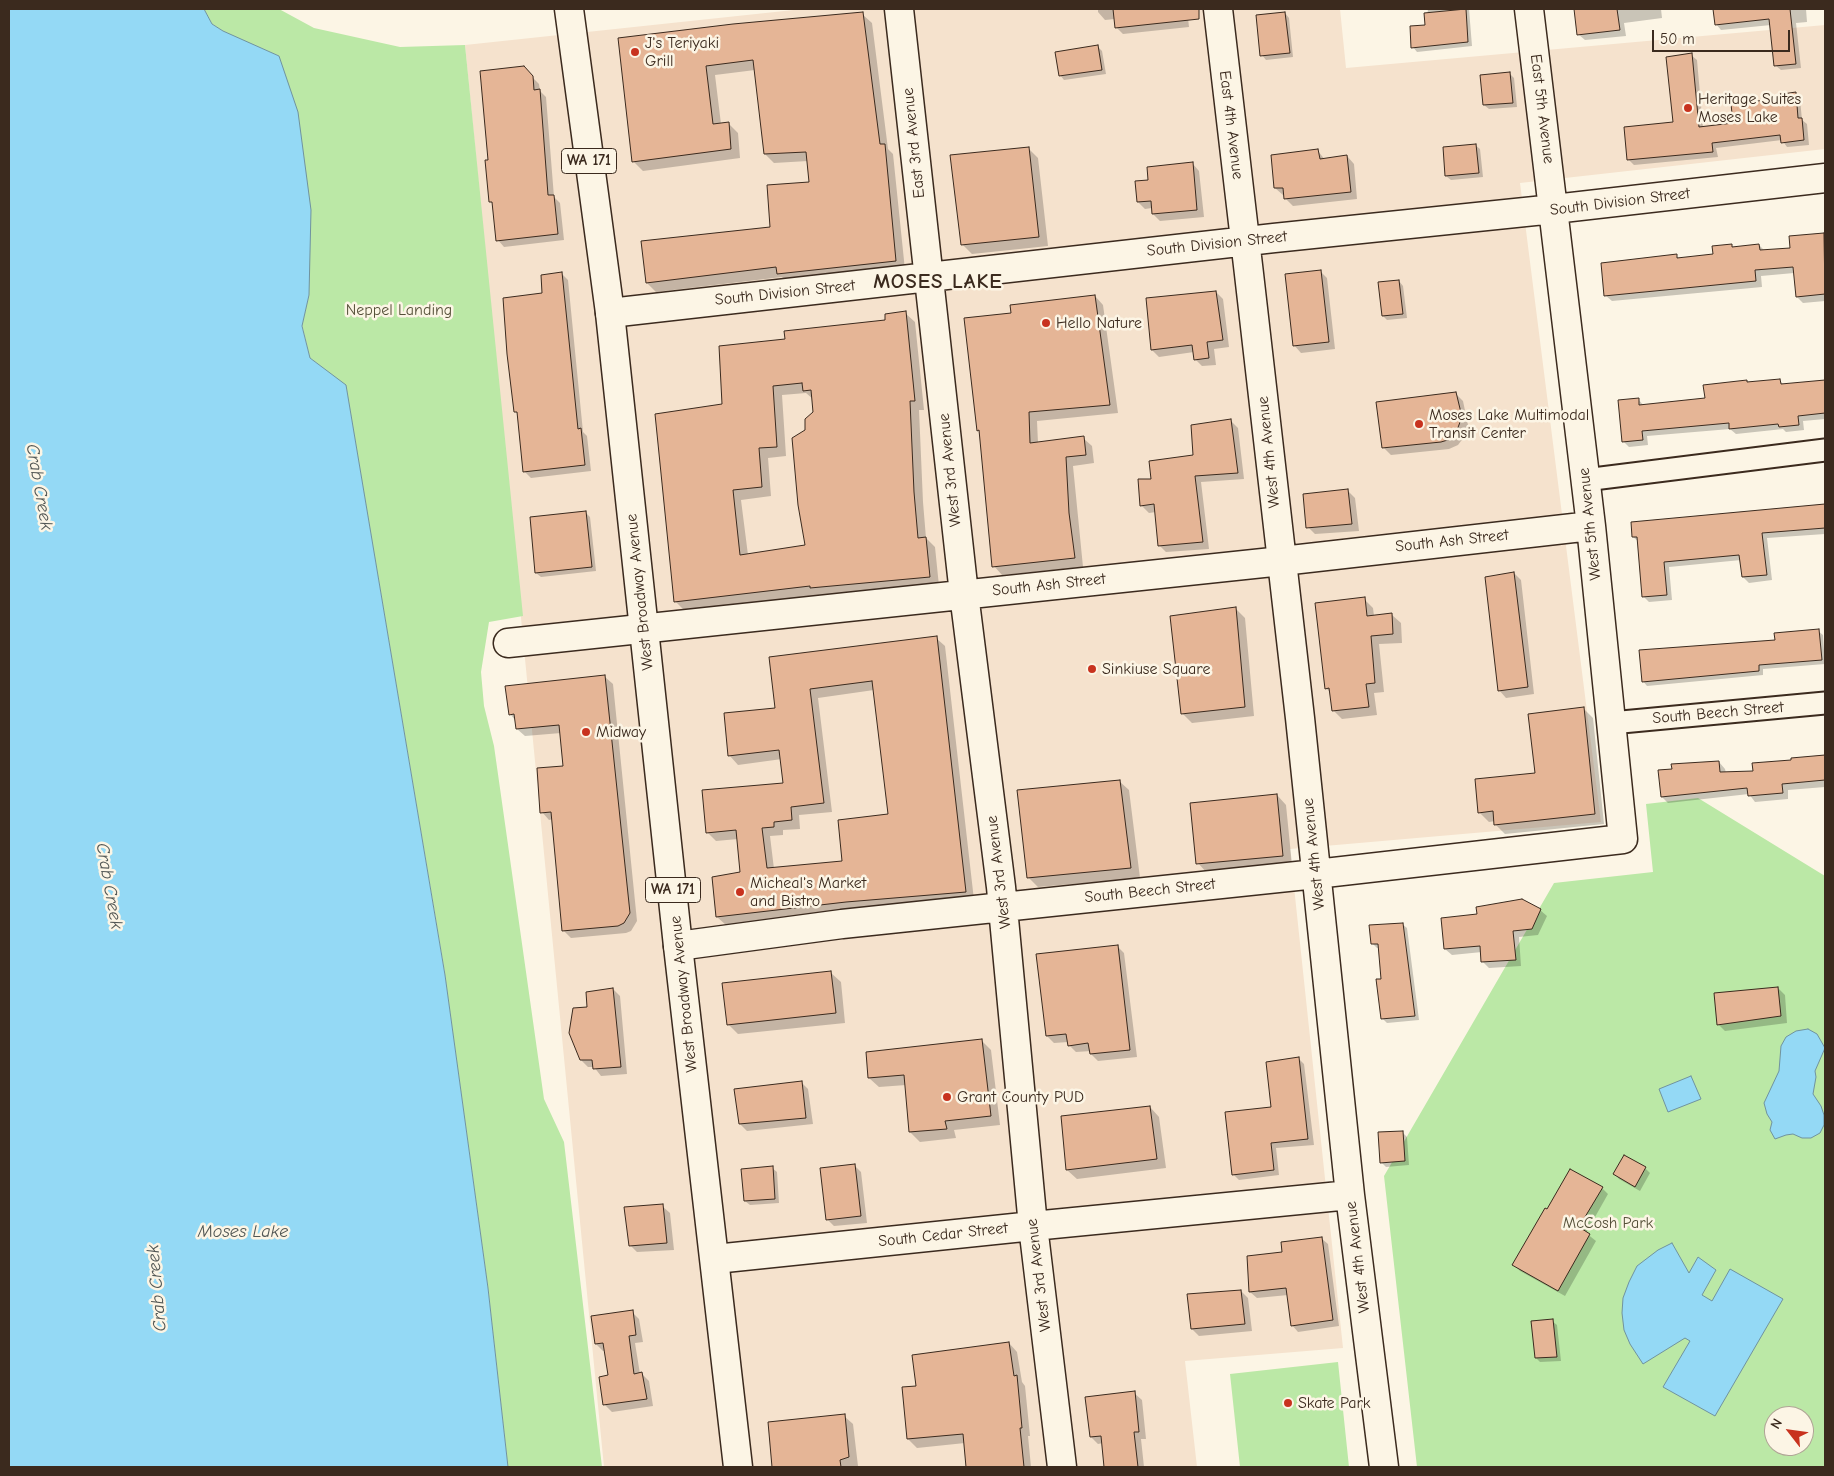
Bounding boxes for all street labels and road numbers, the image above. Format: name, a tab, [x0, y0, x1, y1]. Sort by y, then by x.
street label: East 5th Avenue	[1526, 53, 1558, 165]
street label: East 4th Avenue	[1215, 70, 1247, 180]
street label: East 3rd Avenue	[899, 87, 929, 199]
road number: WA 171	[562, 148, 616, 174]
street label: South Division Street	[1549, 184, 1691, 220]
street label: South Division Street	[1146, 227, 1288, 261]
street label: South Division Street	[714, 276, 856, 310]
street label: West 4th Avenue	[1254, 395, 1284, 509]
street label: West 3rd Avenue	[935, 412, 965, 528]
street label: West 5th Avenue	[1575, 467, 1605, 581]
street label: West Broadway Avenue	[622, 513, 658, 671]
street label: South Ash Street	[1394, 525, 1510, 557]
street label: South Ash Street	[991, 569, 1107, 601]
street label: South Beech Street	[1652, 698, 1784, 728]
street label: West 4th Avenue	[1299, 797, 1329, 911]
street label: West 3rd Avenue	[983, 814, 1015, 930]
street label: South Beech Street	[1084, 875, 1216, 907]
road number: WA 171	[646, 878, 700, 902]
street label: West Broadway Avenue	[666, 915, 702, 1073]
street label: West 4th Avenue	[1342, 1200, 1374, 1314]
street label: West 3rd Avenue	[1023, 1217, 1055, 1333]
street label: South Cedar Street	[877, 1219, 1009, 1251]

